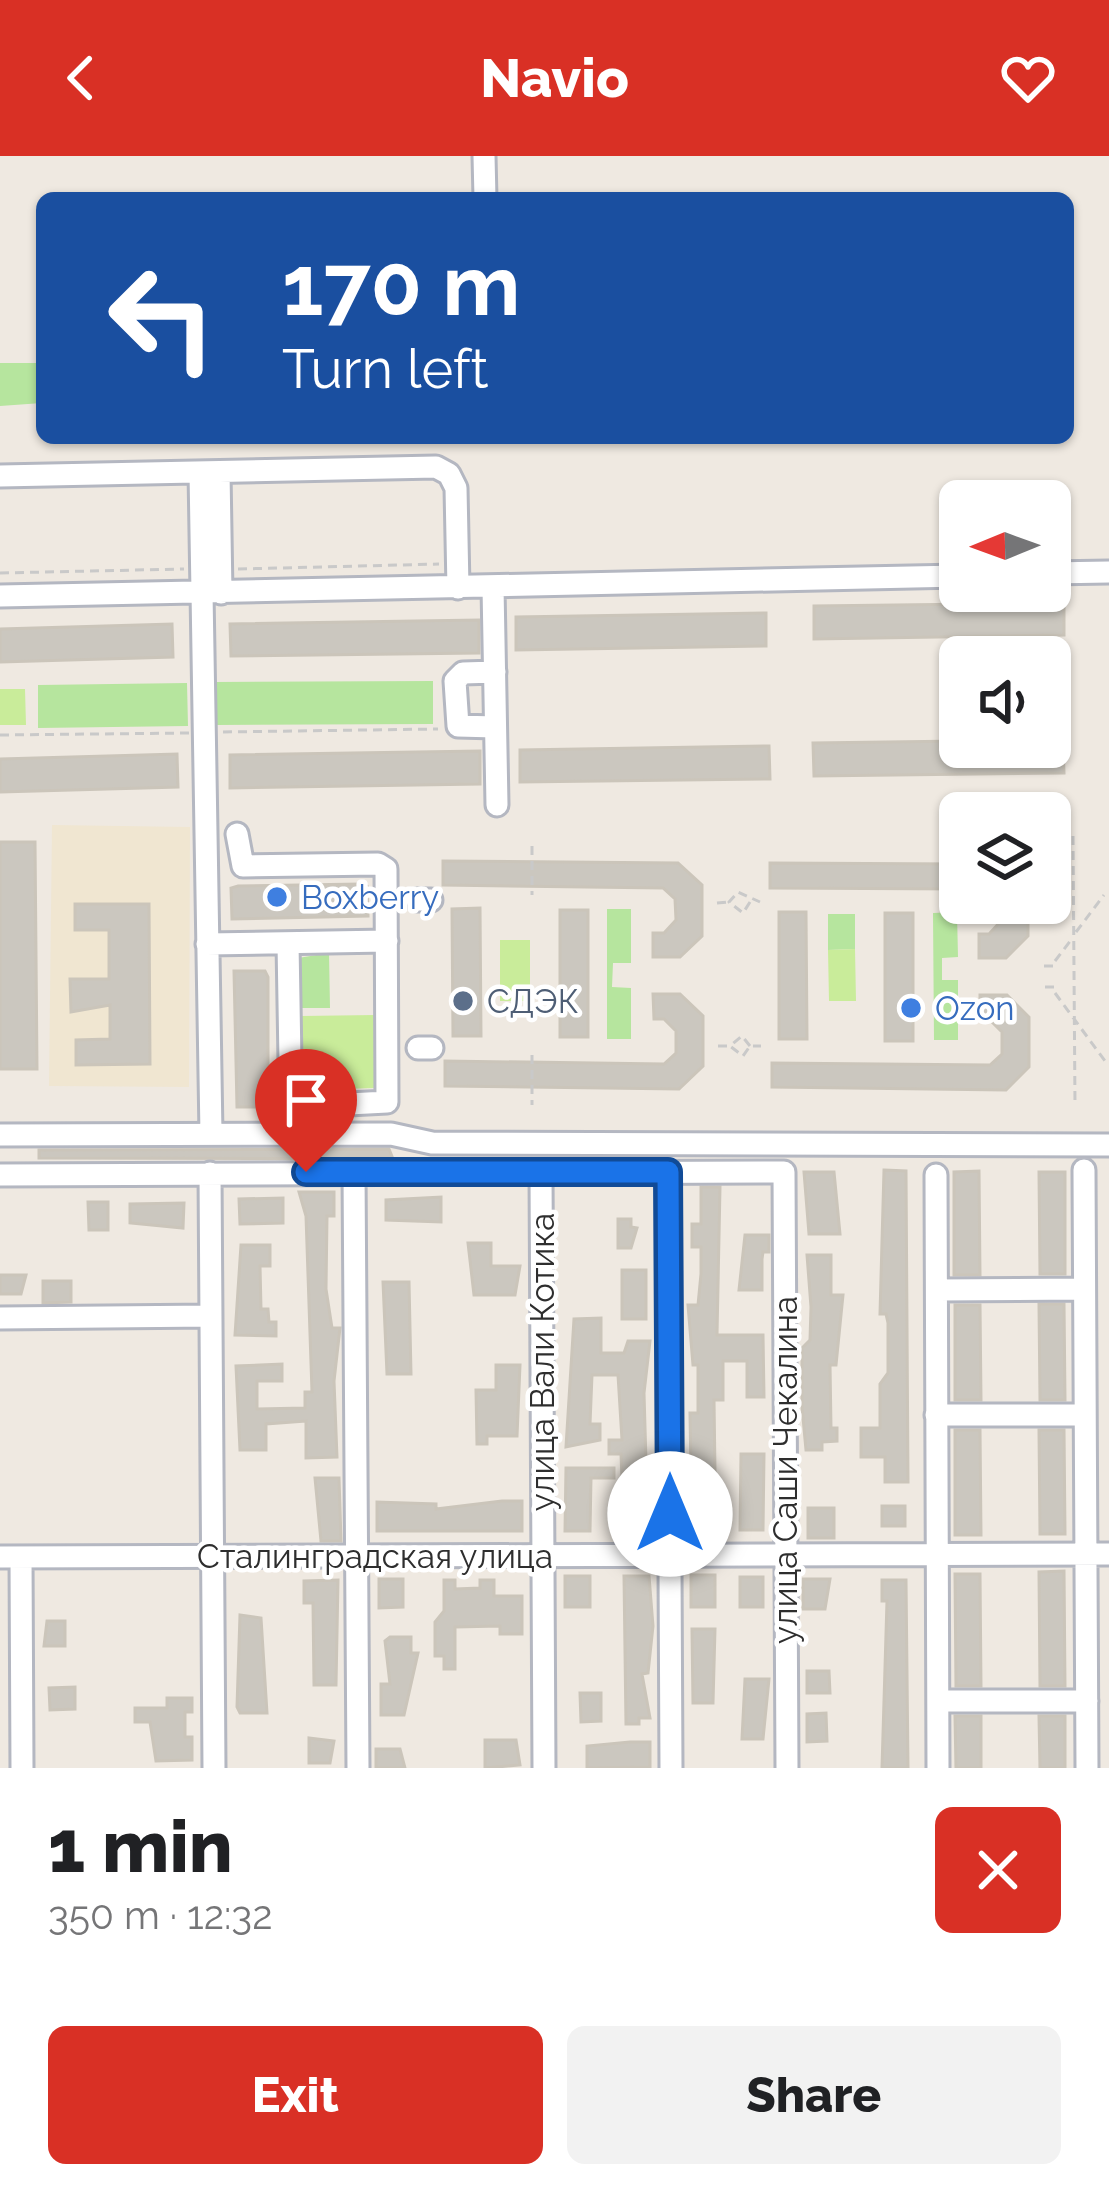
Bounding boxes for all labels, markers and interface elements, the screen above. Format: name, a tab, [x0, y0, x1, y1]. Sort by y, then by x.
icon: back	[48, 45, 114, 111]
icon: heart	[995, 45, 1061, 111]
text: Navio	[480, 46, 629, 110]
text: 170 m	[282, 236, 521, 335]
icon: left	[84, 240, 240, 396]
text: Turn left	[282, 337, 489, 401]
north arrow	[939, 480, 1071, 612]
map controls	[939, 480, 1071, 924]
button: sound	[939, 636, 1071, 768]
button: layers	[939, 792, 1071, 924]
place label: Boxberry	[301, 878, 439, 917]
marker: Boxberry	[264, 884, 290, 910]
place label: СДЭК	[487, 982, 579, 1021]
marker: СДЭК	[450, 988, 476, 1014]
place label: Ozon	[935, 989, 1015, 1028]
marker: Ozon	[898, 995, 924, 1021]
pin	[255, 1049, 357, 1172]
icon: arrive	[273, 1067, 339, 1133]
street label: улица Вали Котика	[523, 1213, 562, 1511]
street label: улица Саши Чекалина	[766, 1296, 805, 1644]
position arrow	[607, 1451, 733, 1577]
street label: Сталинградская улица	[197, 1537, 553, 1576]
text: 1 min	[48, 1804, 233, 1889]
button: close	[935, 1807, 1061, 1933]
text: 350 m · 12:32	[48, 1892, 272, 1938]
button: Exit	[48, 2026, 543, 2164]
button: Share	[567, 2026, 1061, 2164]

